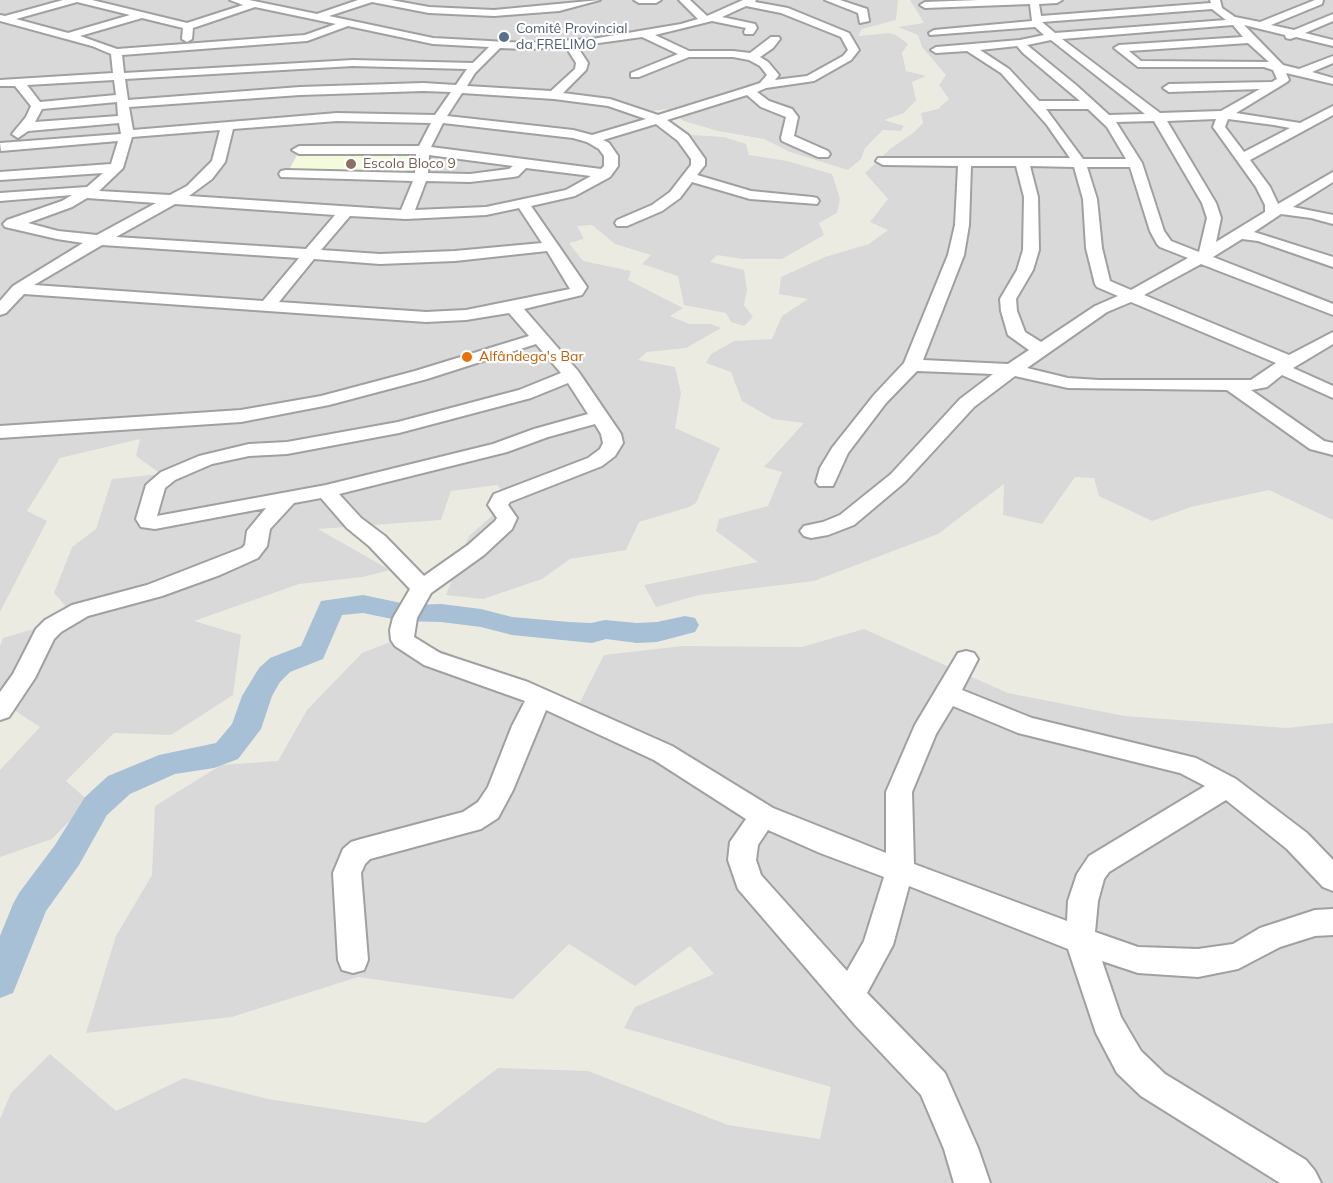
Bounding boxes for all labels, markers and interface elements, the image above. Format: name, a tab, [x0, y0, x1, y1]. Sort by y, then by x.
place label: Comitê Provincial da FRELIMO	[516, 21, 628, 54]
marker: Comitê Provincial da FRELIMO	[497, 30, 511, 44]
place label: Escola Bloco 9	[363, 156, 456, 172]
marker: Escola Bloco 9	[344, 157, 358, 171]
place label: Alfândega's Bar	[479, 349, 584, 365]
marker: Alfândega's Bar	[460, 350, 474, 364]

